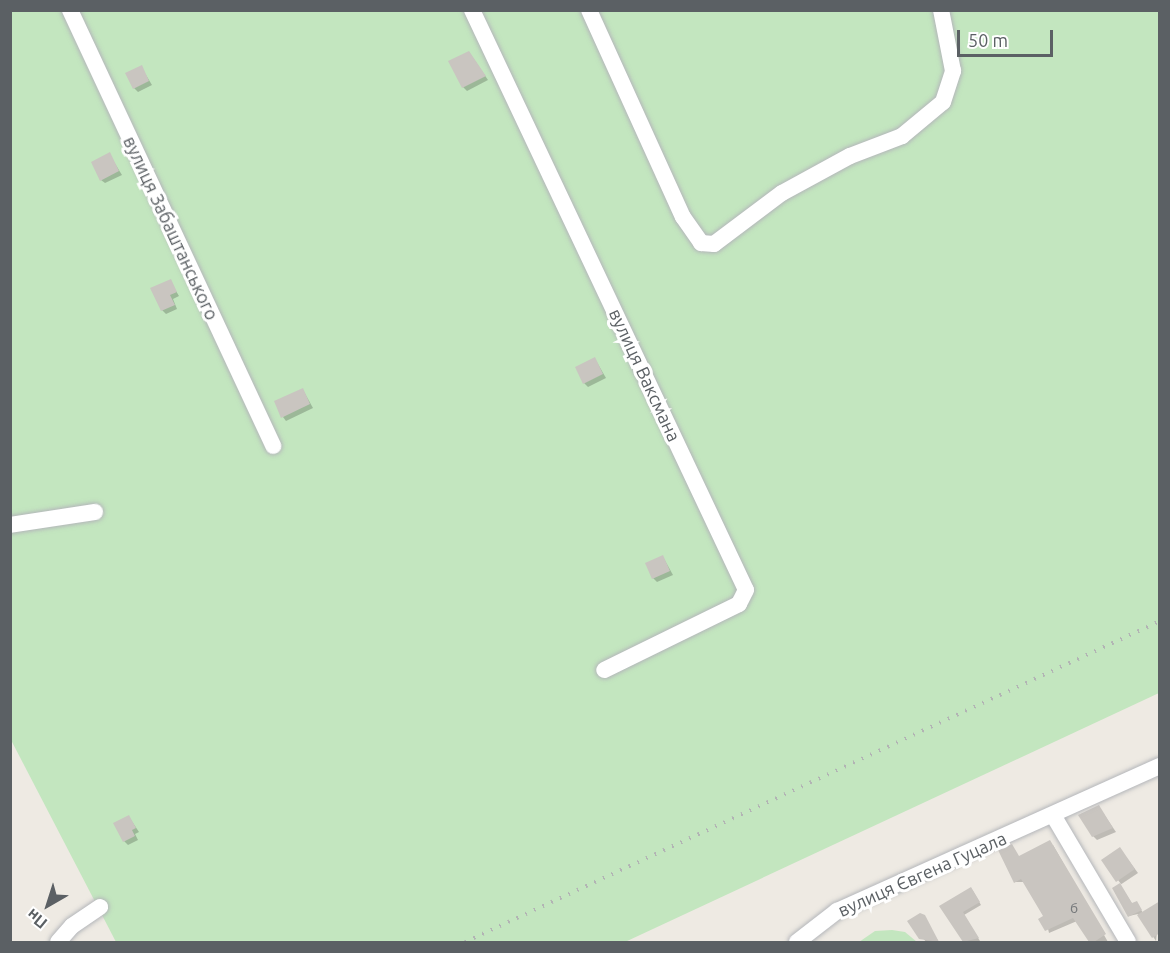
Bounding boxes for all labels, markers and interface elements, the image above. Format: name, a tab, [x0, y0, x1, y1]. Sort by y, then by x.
scale bar	[960, 18, 1056, 56]
text: 50 m	[968, 30, 1008, 50]
street label: вулиця Забаштанського	[119, 133, 223, 323]
street label: вулиця Ваксмана	[605, 305, 685, 445]
street label: вулиця Євгена Гуцала	[834, 827, 1010, 921]
north arrow	[18, 875, 78, 935]
house number: 6	[1070, 899, 1078, 917]
text: Пн	[23, 905, 50, 933]

